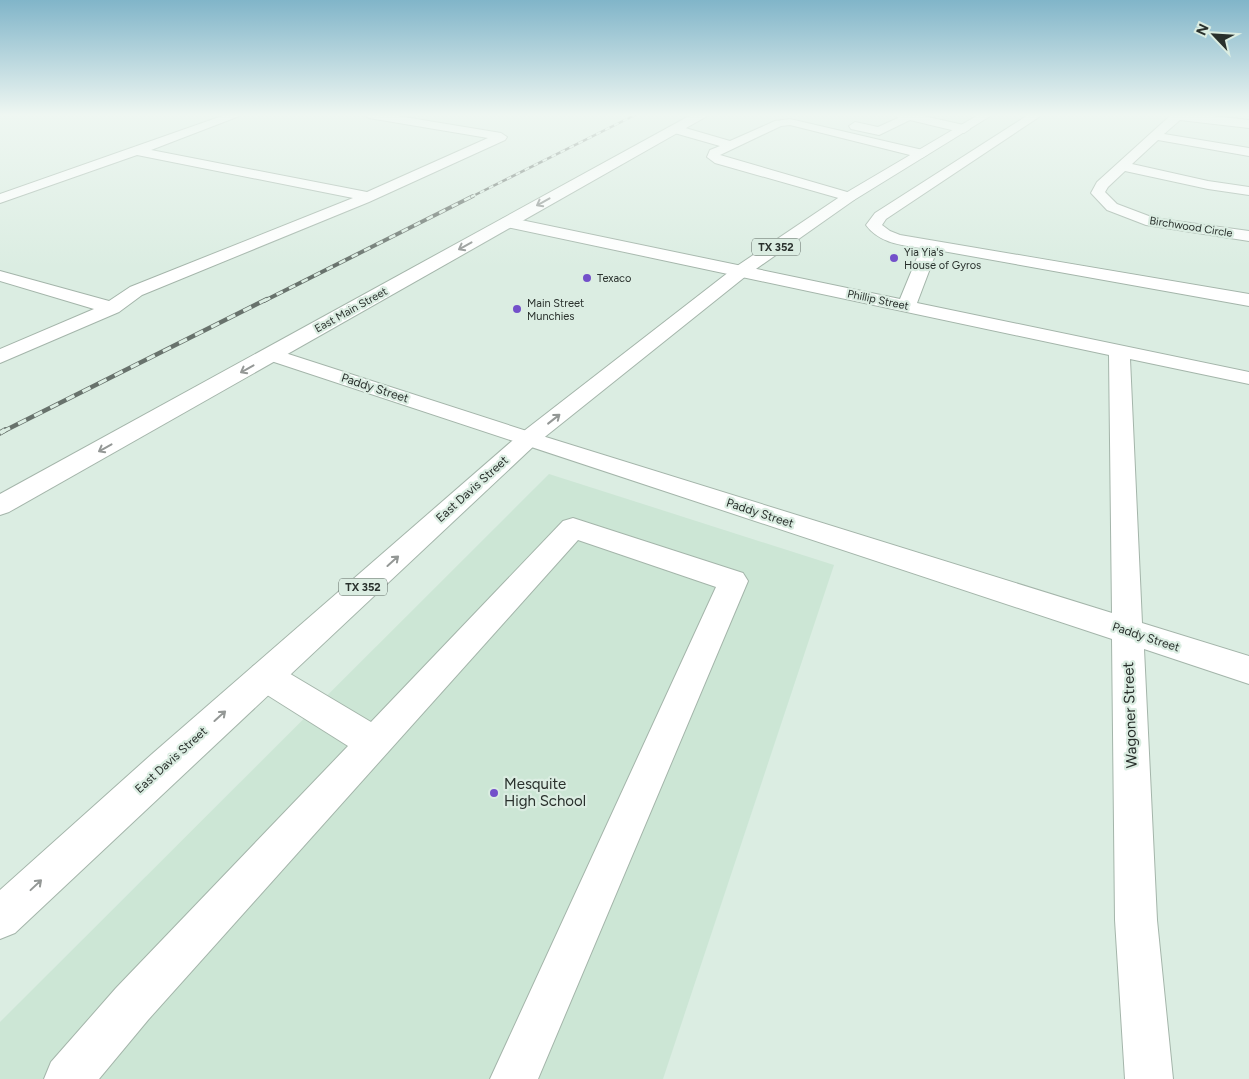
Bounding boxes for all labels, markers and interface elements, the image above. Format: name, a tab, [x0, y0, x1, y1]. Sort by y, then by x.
north arrow	[1189, 10, 1239, 60]
text: N	[1193, 21, 1213, 38]
one-way arrow	[536, 198, 550, 208]
street label: Birchwood Circle	[1149, 214, 1233, 240]
road number: TX 352	[752, 238, 800, 256]
one-way arrow	[457, 241, 472, 251]
place label: Yia Yia's House of Gyros	[904, 246, 981, 272]
marker: Yia Yia's House of Gyros	[888, 252, 900, 264]
marker: Texaco	[581, 272, 593, 284]
place label: Texaco	[597, 272, 631, 285]
street label: East Main Street	[312, 285, 390, 335]
street label: Phillip Street	[846, 287, 910, 313]
place label: Main Street Munchies	[527, 297, 584, 323]
marker: Main Street Munchies	[511, 303, 523, 315]
one-way arrow	[239, 364, 254, 374]
street label: Paddy Street	[340, 371, 411, 406]
one-way arrow	[547, 413, 560, 424]
one-way arrow	[98, 444, 113, 453]
street label: East Davis Street	[433, 453, 511, 525]
street label: Paddy Street	[725, 496, 796, 531]
one-way arrow	[386, 555, 399, 566]
road number: TX 352	[339, 578, 387, 596]
street label: Paddy Street	[1111, 620, 1182, 655]
street label: Wagoner Street	[1119, 661, 1141, 768]
one-way arrow	[213, 710, 226, 722]
street label: East Davis Street	[132, 724, 210, 796]
place label: Mesquite High School	[504, 775, 586, 810]
marker: Mesquite High School	[488, 787, 500, 799]
one-way arrow	[29, 879, 42, 891]

